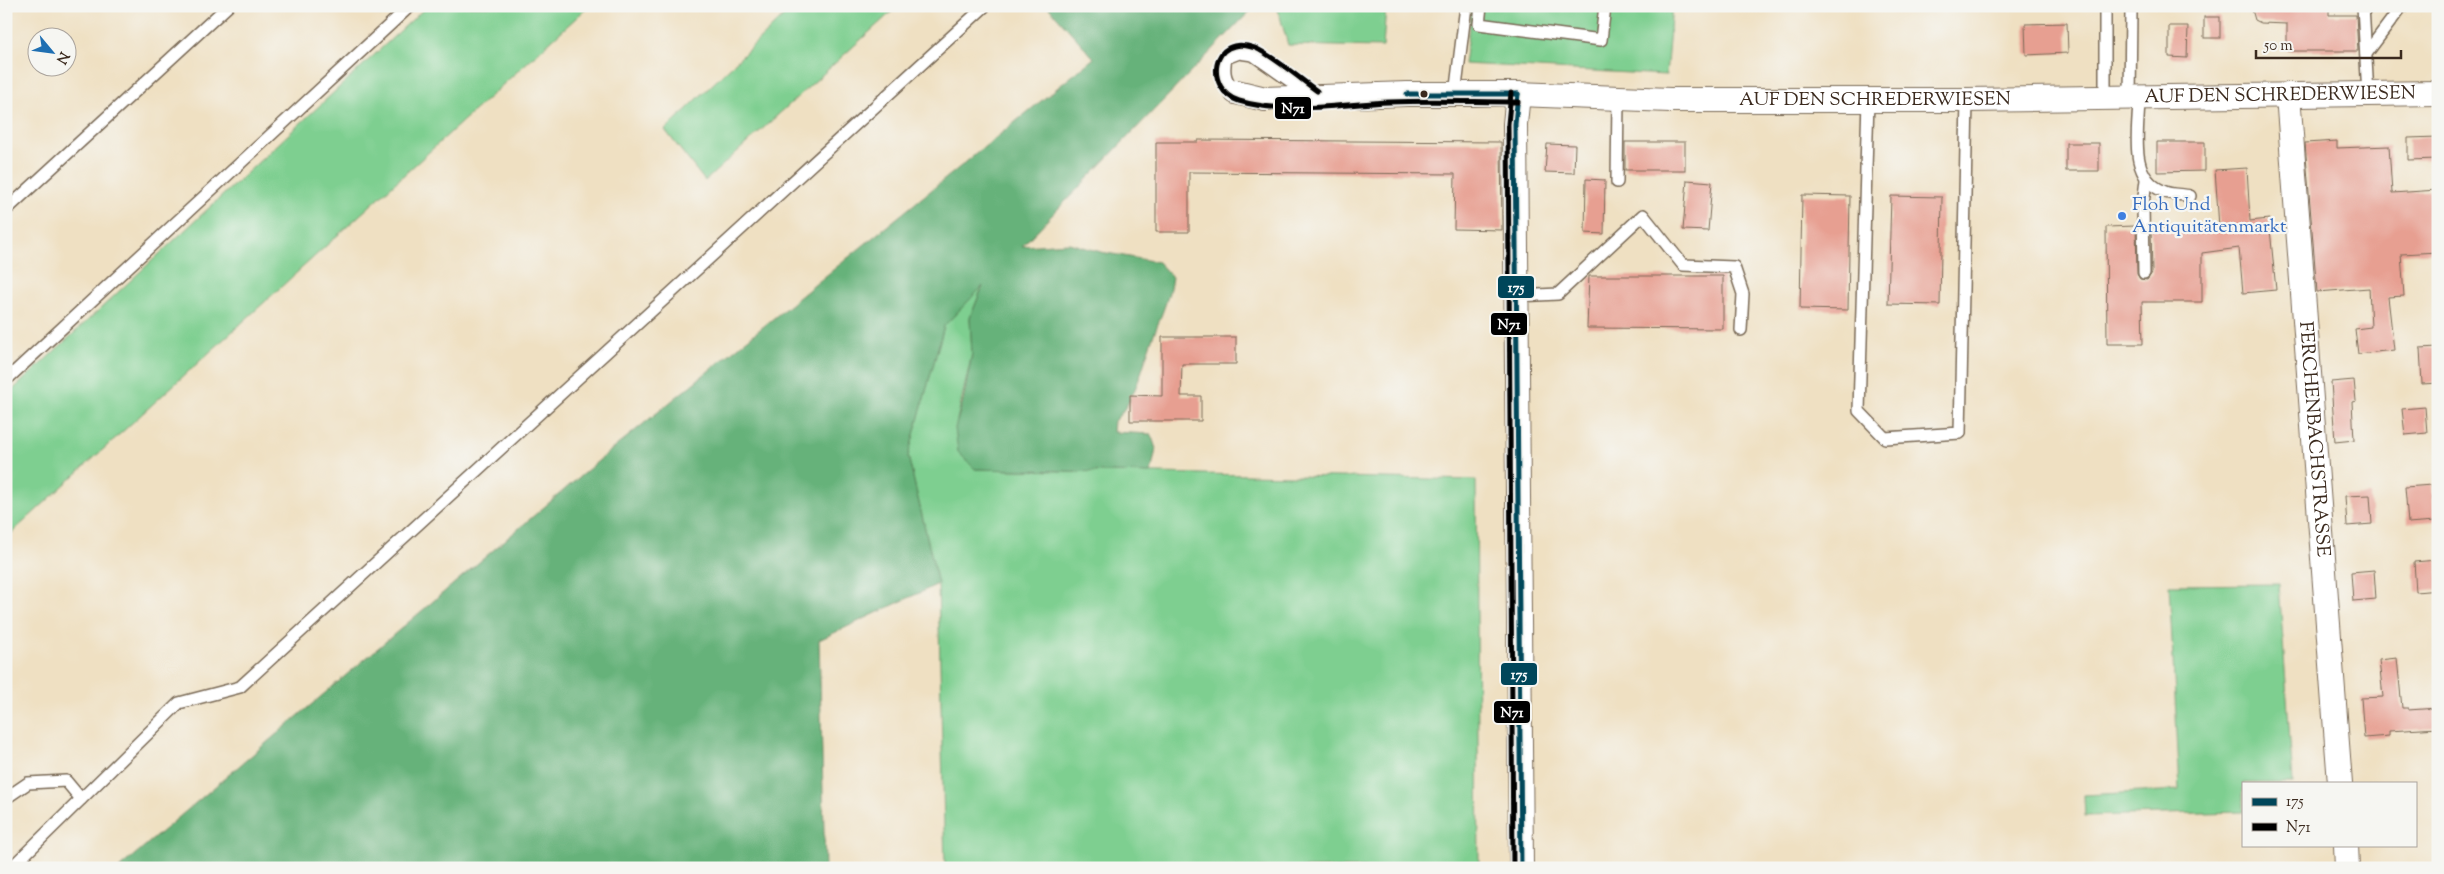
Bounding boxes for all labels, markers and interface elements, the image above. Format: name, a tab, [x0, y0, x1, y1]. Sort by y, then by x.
north arrow	[28, 28, 78, 78]
scale bar	[2256, 28, 2402, 60]
text: 50 m	[2263, 36, 2293, 57]
text: N	[50, 48, 73, 67]
street label: AUF DEN SCHREDERWIESEN	[2144, 80, 2416, 111]
street label: AUF DEN SCHREDERWIESEN	[1739, 86, 2011, 114]
unlabelled marker	[1419, 89, 1429, 99]
line badge: N71	[1274, 96, 1312, 120]
text: N71	[1282, 100, 1305, 120]
place label: Floh Und Antiquitätenmarkt	[2132, 192, 2287, 241]
marker: Floh Und Antiquitätenmarkt	[2116, 210, 2128, 222]
line badge: 175	[1497, 275, 1535, 299]
text: 175	[1508, 279, 1524, 299]
line badge: N71	[1490, 312, 1528, 336]
text: N71	[1498, 316, 1521, 336]
street label: FERCHENBACHSTRASSE	[2292, 320, 2336, 558]
line badge: 175	[1500, 662, 1538, 686]
text: 175	[1511, 666, 1527, 686]
line badge: N71	[1493, 700, 1531, 724]
text: N71	[1501, 704, 1524, 724]
legend	[2242, 782, 2416, 846]
text: 175	[2286, 792, 2304, 813]
text: N71	[2286, 818, 2311, 839]

